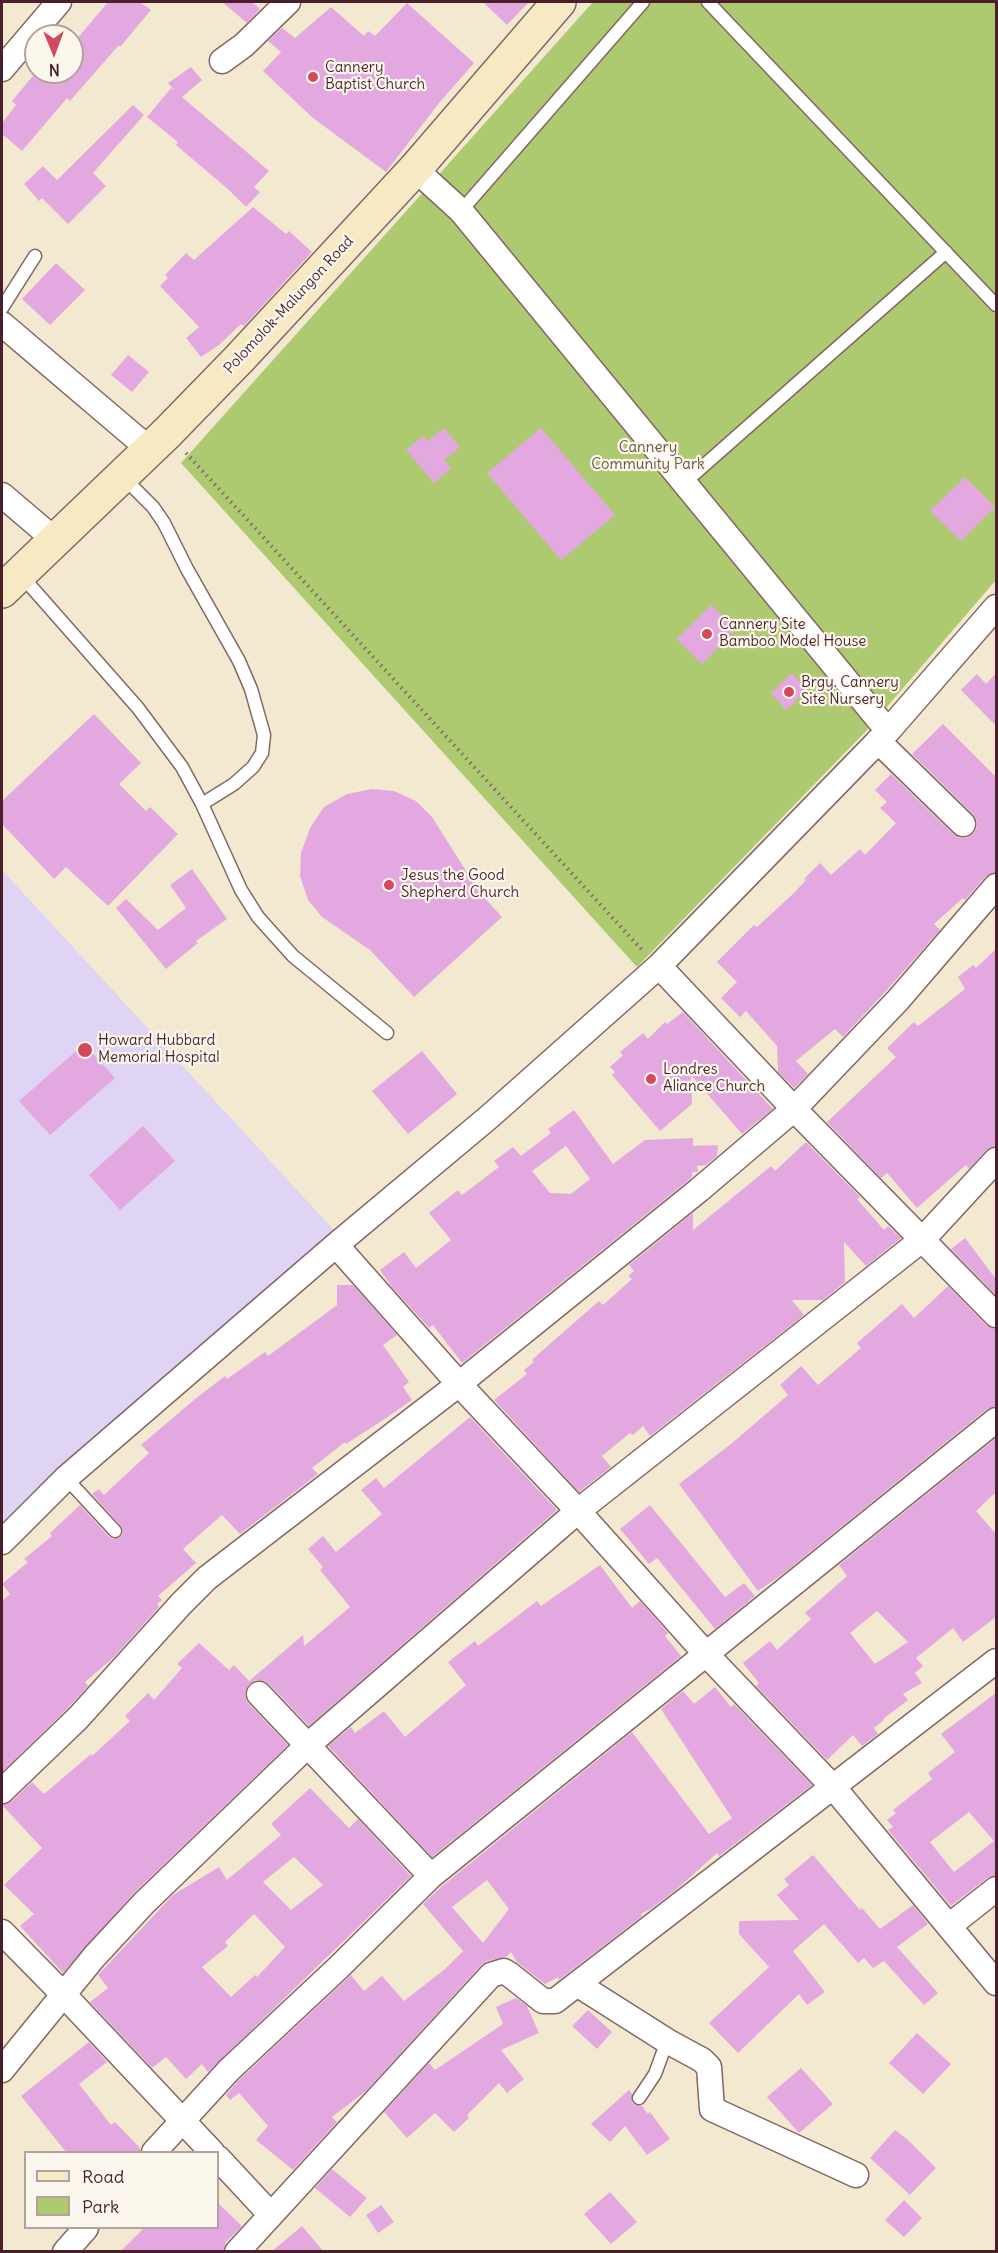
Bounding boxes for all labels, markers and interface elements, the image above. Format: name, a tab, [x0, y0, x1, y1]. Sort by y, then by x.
north arrow	[24, 24, 84, 84]
place label: Cannery Baptist Church	[325, 59, 425, 94]
text: N	[49, 60, 60, 80]
marker: Cannery Baptist Church	[306, 70, 320, 84]
street label: Polomolok-Malungon Road	[220, 232, 358, 378]
park label: Cannery Community Park	[591, 439, 705, 474]
place label: Cannery Site Bamboo Model House	[719, 616, 866, 651]
marker: Cannery Site Bamboo Model House	[700, 627, 714, 641]
place label: Brgy. Cannery Site Nursery	[801, 674, 899, 709]
marker: Brgy. Cannery Site Nursery	[782, 685, 796, 699]
place label: Jesus the Good Shepherd Church	[401, 867, 519, 902]
marker: Jesus the Good Shepherd Church	[382, 878, 396, 892]
place label: Howard Hubbard Memorial Hospital	[98, 1032, 220, 1067]
marker: Howard Hubbard Memorial Hospital	[76, 1041, 94, 1059]
place label: Londres Aliance Church	[663, 1061, 765, 1096]
marker: Londres Aliance Church	[644, 1072, 658, 1086]
legend	[24, 2151, 219, 2229]
text: Road	[82, 2165, 124, 2188]
text: Park	[82, 2195, 119, 2218]

